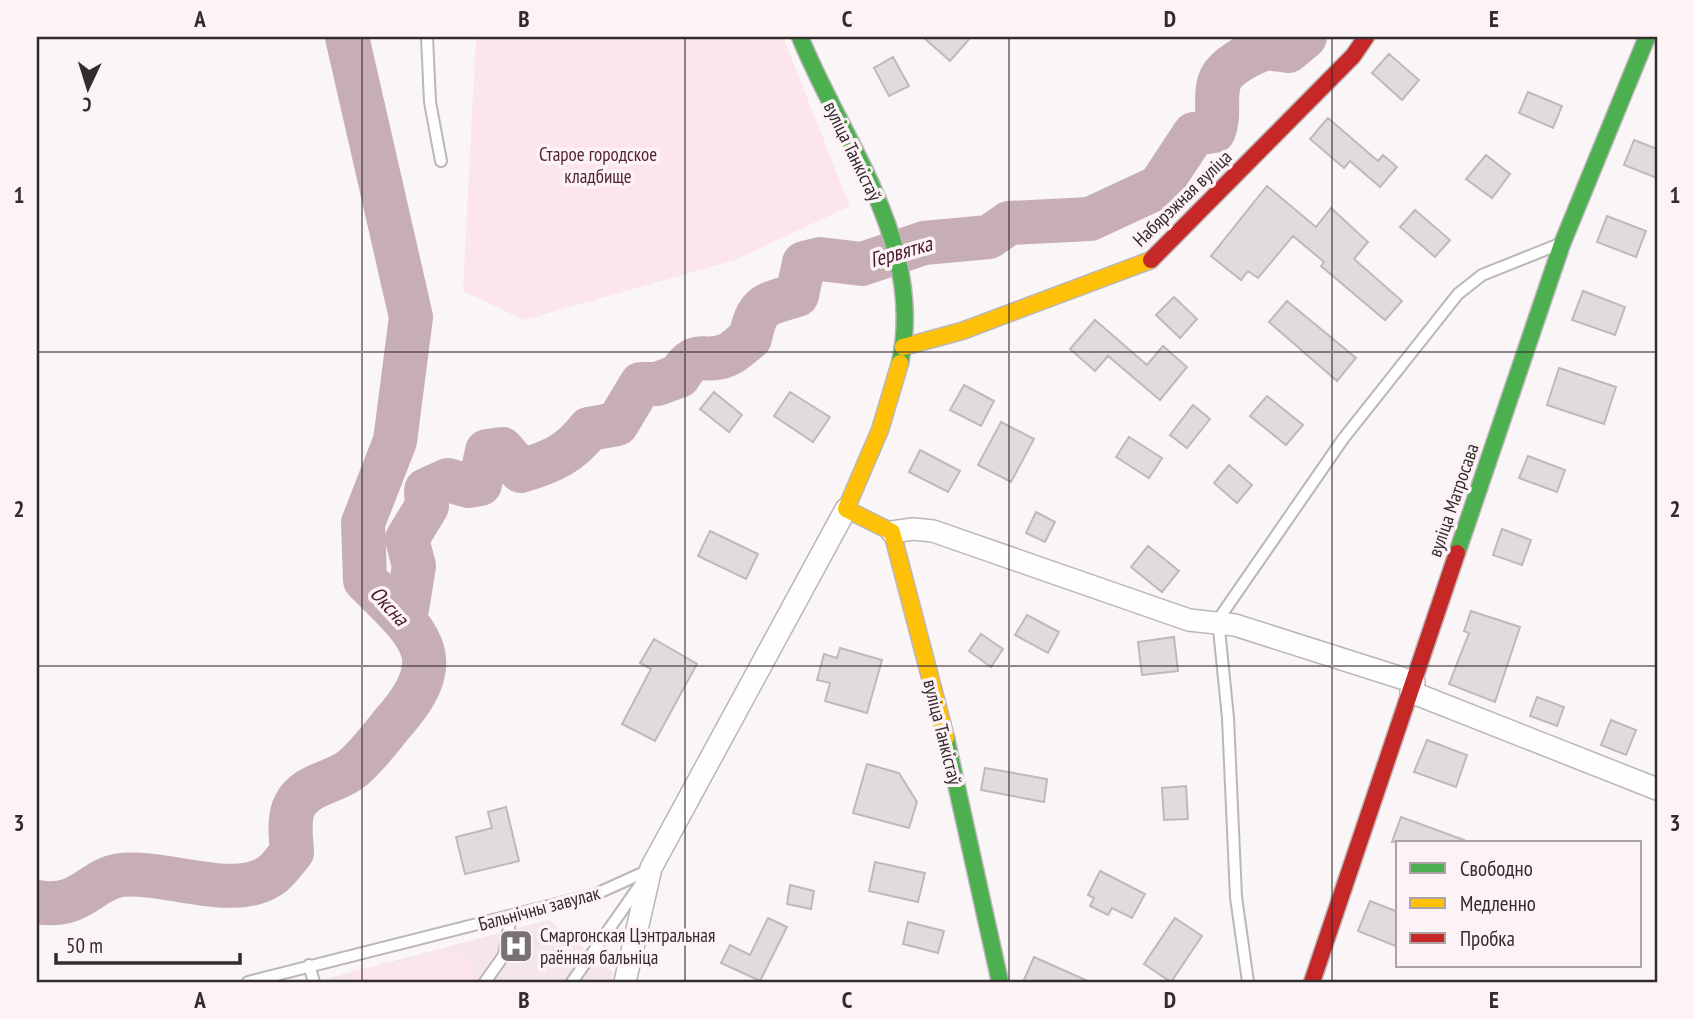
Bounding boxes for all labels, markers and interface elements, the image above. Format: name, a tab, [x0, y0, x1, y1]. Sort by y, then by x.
text: A	[193, 4, 206, 33]
text: B	[518, 4, 530, 33]
text: C	[842, 4, 853, 33]
text: D	[1164, 4, 1176, 33]
text: E	[1489, 4, 1499, 33]
north arrow	[52, 52, 122, 122]
text: С	[81, 93, 92, 117]
street label: вуліца Танкістаў	[819, 97, 888, 205]
park label: Старое городское кладбище	[539, 142, 657, 188]
street label: Набярэжная вуліца	[1127, 145, 1237, 251]
text: 1	[14, 180, 25, 209]
text: 1	[1670, 180, 1681, 209]
water label: Гервятка	[867, 229, 937, 273]
street label: вуліца Матросава	[1422, 440, 1484, 560]
text: 2	[14, 494, 25, 523]
text: 2	[1670, 494, 1681, 523]
water label: Оксна	[364, 580, 415, 632]
street label: вуліца Танкістаў	[918, 677, 968, 788]
text: 3	[14, 808, 25, 837]
text: 3	[1670, 808, 1681, 837]
legend	[1396, 841, 1642, 967]
text: Свободно	[1460, 855, 1533, 882]
street label: Бальнічны завулак	[476, 880, 603, 936]
text: Медленно	[1460, 890, 1536, 917]
scale bar	[56, 921, 240, 965]
place label: Смаргонская Цэнтральная раённая бальніца	[540, 923, 715, 969]
text: Пробка	[1460, 925, 1515, 952]
hospital icon: Смаргонская Цэнтральная раённая бальніца	[497, 927, 535, 965]
text: 50 m	[66, 932, 103, 959]
text: A	[193, 985, 206, 1014]
text: B	[518, 985, 530, 1014]
text: C	[842, 985, 853, 1014]
text: D	[1164, 985, 1176, 1014]
text: E	[1489, 985, 1499, 1014]

